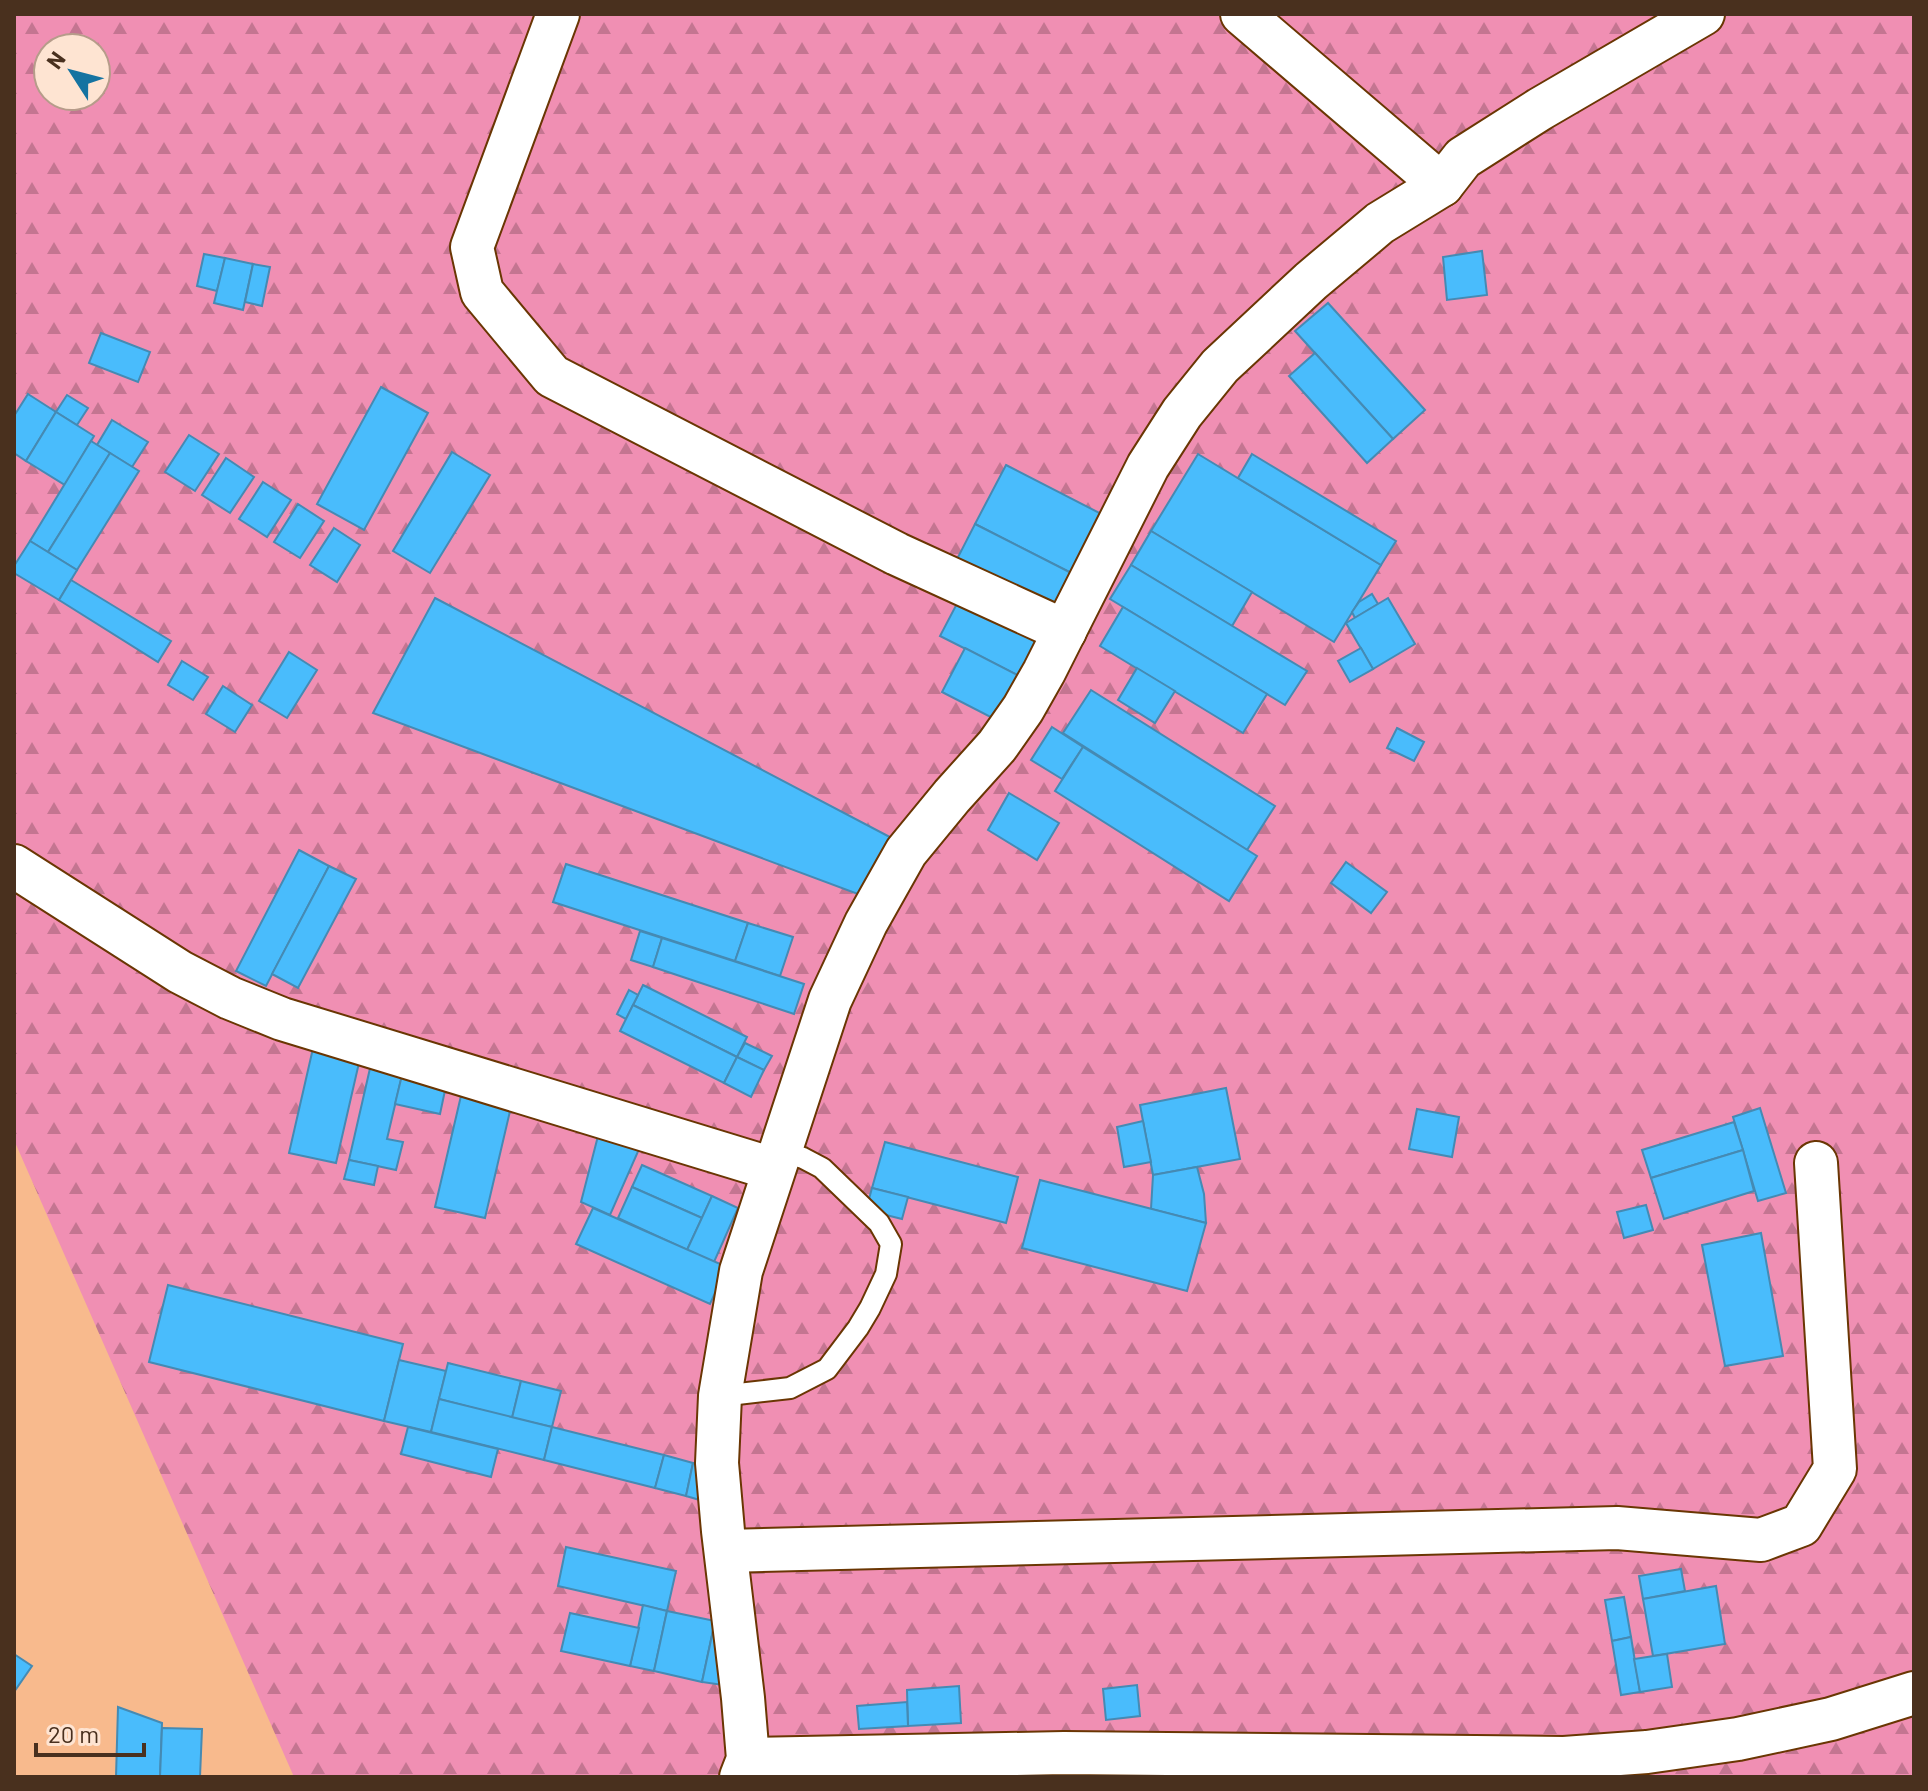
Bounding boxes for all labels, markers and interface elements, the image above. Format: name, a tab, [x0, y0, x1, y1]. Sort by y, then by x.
north arrow	[32, 32, 112, 112]
text: N	[40, 46, 70, 73]
scale bar	[36, 1707, 144, 1757]
text: 20 m	[48, 1719, 99, 1748]

